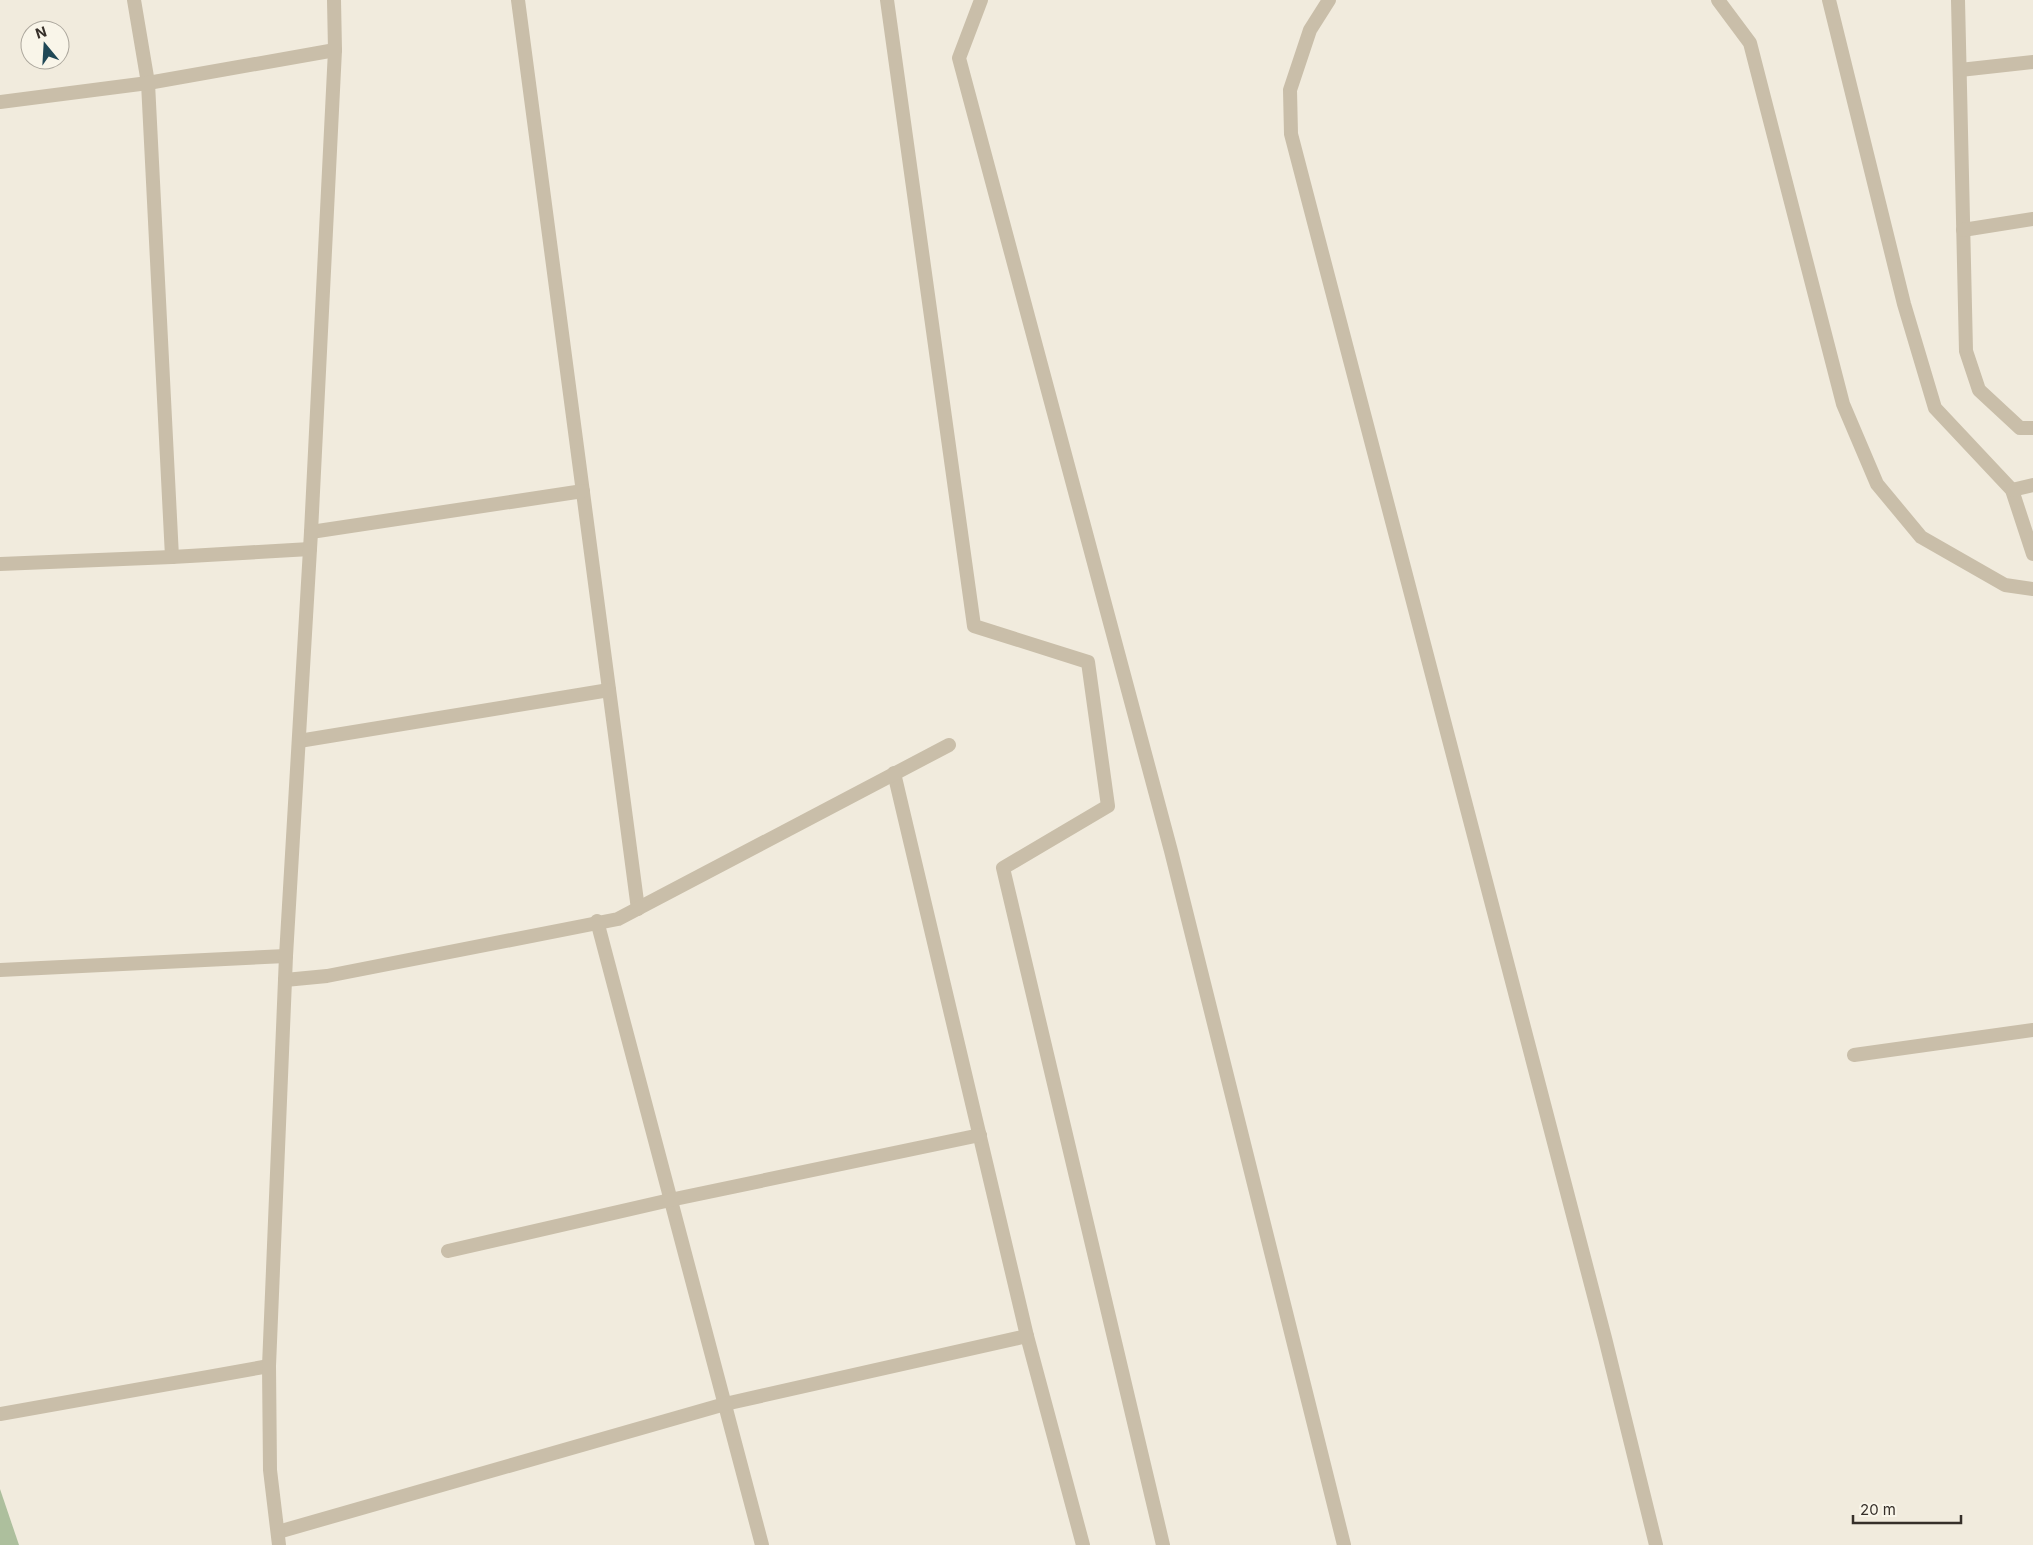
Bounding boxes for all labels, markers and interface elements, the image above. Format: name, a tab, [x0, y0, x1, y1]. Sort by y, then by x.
north arrow	[20, 20, 70, 70]
text: N	[33, 22, 49, 42]
scale bar	[1853, 1492, 1960, 1524]
text: 20 m	[1860, 1500, 1896, 1519]

